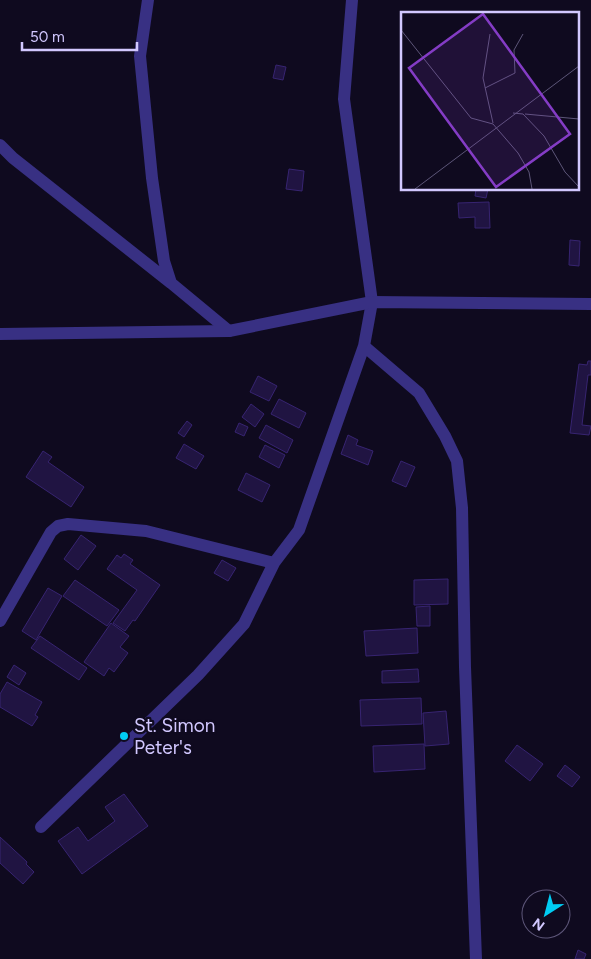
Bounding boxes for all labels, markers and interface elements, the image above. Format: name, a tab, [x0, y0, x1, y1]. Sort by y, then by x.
inset map	[401, 12, 578, 190]
scale bar	[22, 20, 138, 52]
text: 50 m	[30, 28, 65, 46]
place label: St. Simon Peter's	[134, 714, 215, 759]
marker: St. Simon Peter's	[118, 730, 130, 742]
north arrow	[521, 889, 571, 939]
text: N	[529, 914, 548, 934]

